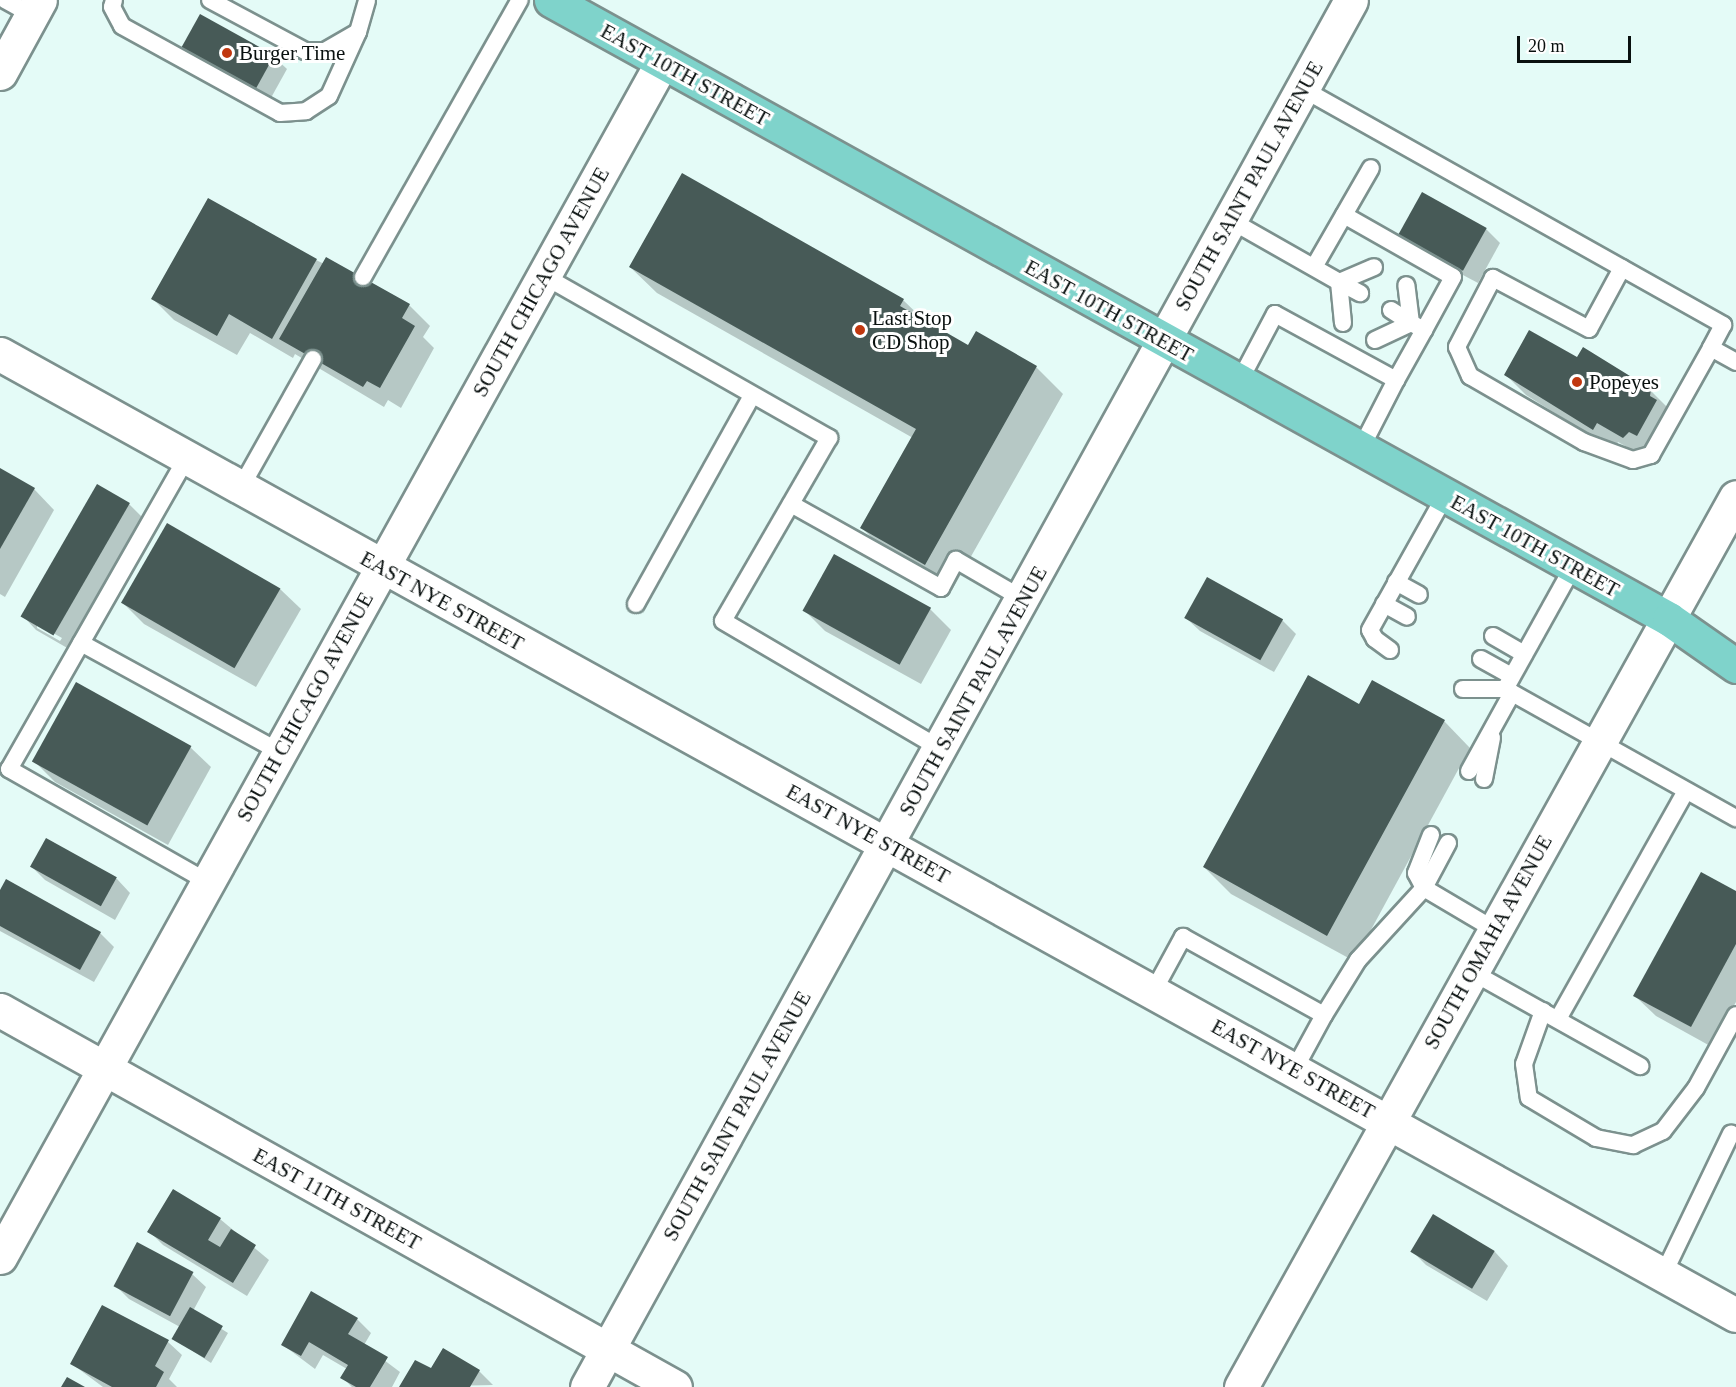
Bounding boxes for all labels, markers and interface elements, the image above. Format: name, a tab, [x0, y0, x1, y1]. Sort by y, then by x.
street label: EAST 10TH STREET	[596, 18, 774, 132]
scale bar	[1520, 24, 1634, 62]
text: 20 m	[1528, 36, 1565, 56]
place label: Burger Time	[239, 40, 346, 66]
marker: Burger Time	[220, 46, 234, 60]
street label: SOUTH SAINT PAUL AVENUE	[1169, 56, 1329, 316]
street label: SOUTH CHICAGO AVENUE	[467, 162, 615, 402]
street label: EAST 10TH STREET	[1020, 254, 1198, 368]
place label: Last Stop CD Shop	[872, 305, 952, 355]
marker: Last Stop CD Shop	[853, 323, 867, 337]
place label: Popeyes	[1589, 369, 1659, 395]
marker: Popeyes	[1570, 375, 1584, 389]
street label: EAST 10TH STREET	[1446, 489, 1624, 603]
street label: EAST NYE STREET	[356, 546, 528, 656]
street label: SOUTH SAINT PAUL AVENUE	[893, 561, 1053, 821]
street label: SOUTH CHICAGO AVENUE	[231, 587, 379, 827]
street label: EAST NYE STREET	[782, 779, 954, 889]
street label: SOUTH OMAHA AVENUE	[1418, 829, 1558, 1055]
street label: SOUTH SAINT PAUL AVENUE	[657, 986, 817, 1246]
street label: EAST NYE STREET	[1207, 1014, 1379, 1124]
street label: EAST 11TH STREET	[249, 1142, 425, 1256]

